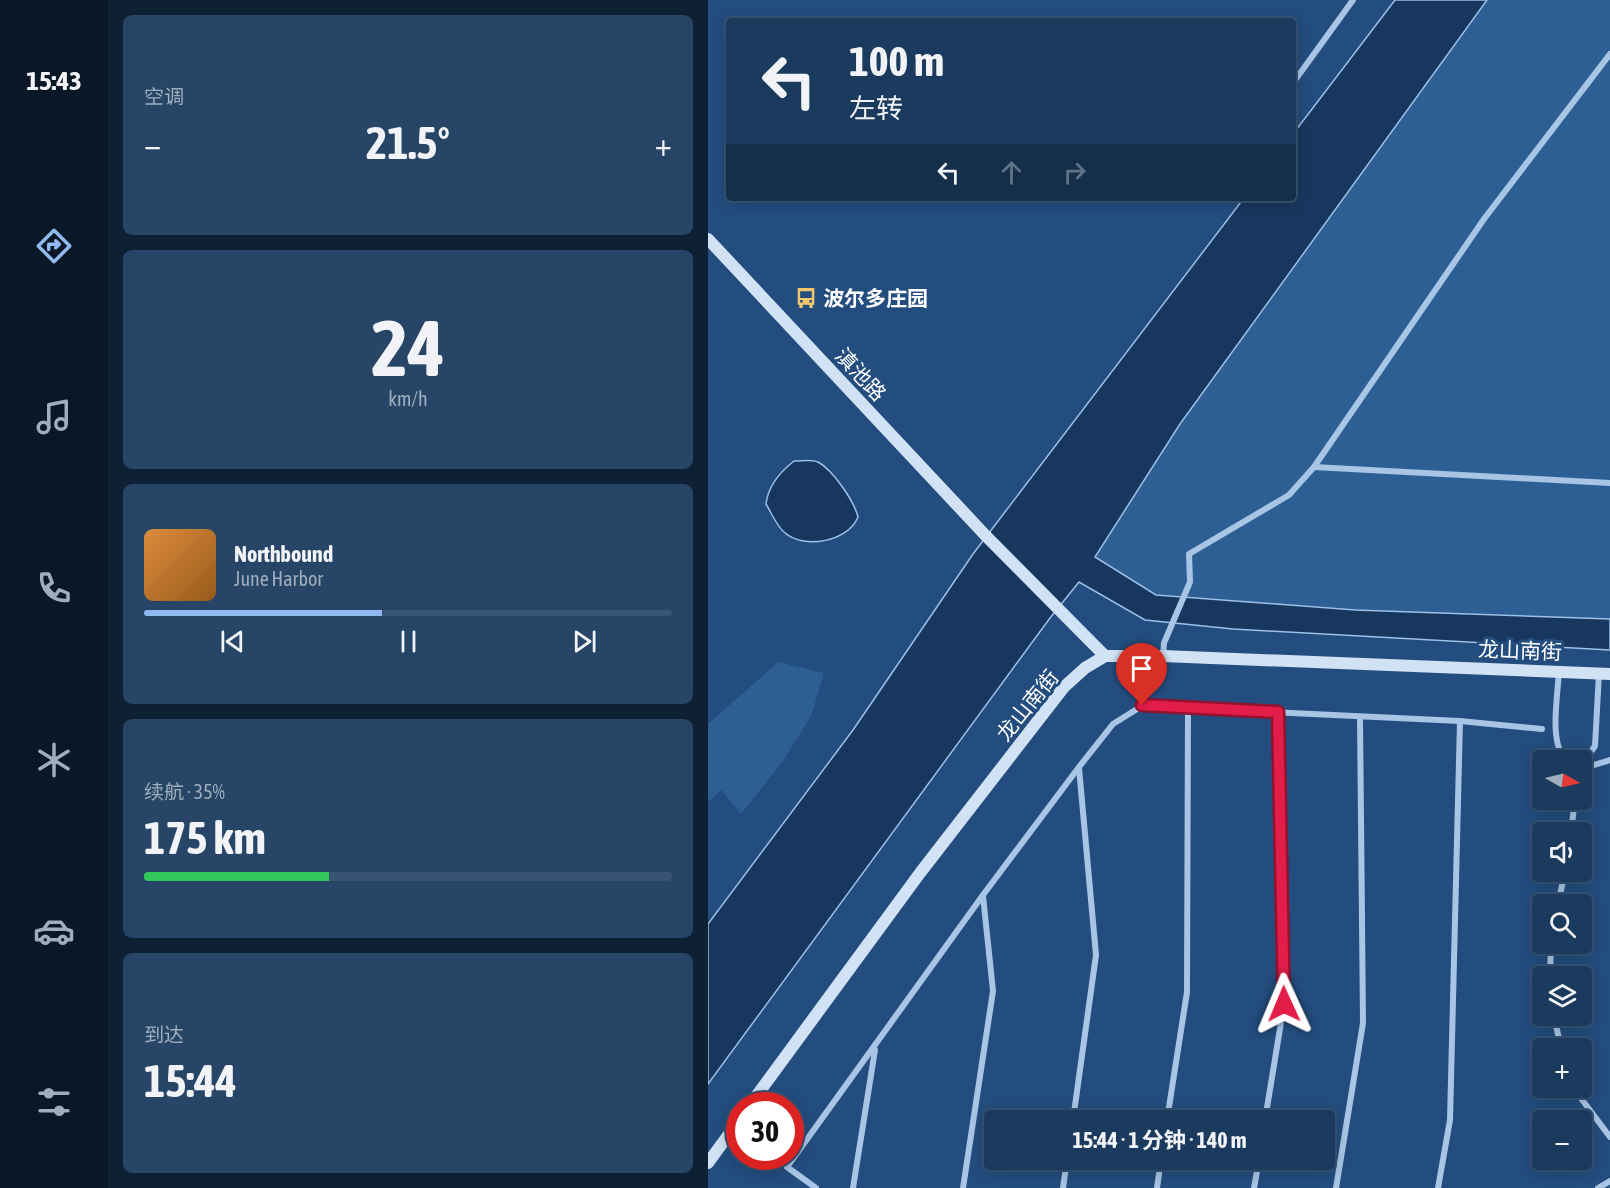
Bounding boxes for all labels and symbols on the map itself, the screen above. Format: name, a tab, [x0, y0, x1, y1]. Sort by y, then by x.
bus stop icon: 波尔多庄园	[794, 286, 818, 310]
place label: 波尔多庄园	[823, 286, 928, 310]
street label: 滇池路	[831, 343, 891, 405]
street label: 龙山南街	[1478, 637, 1562, 663]
pin	[1116, 643, 1167, 705]
street label: 龙山南街	[991, 665, 1063, 745]
north arrow	[1532, 750, 1592, 810]
position arrow	[1252, 972, 1316, 1036]
speed limit sign: 30	[726, 1092, 804, 1170]

